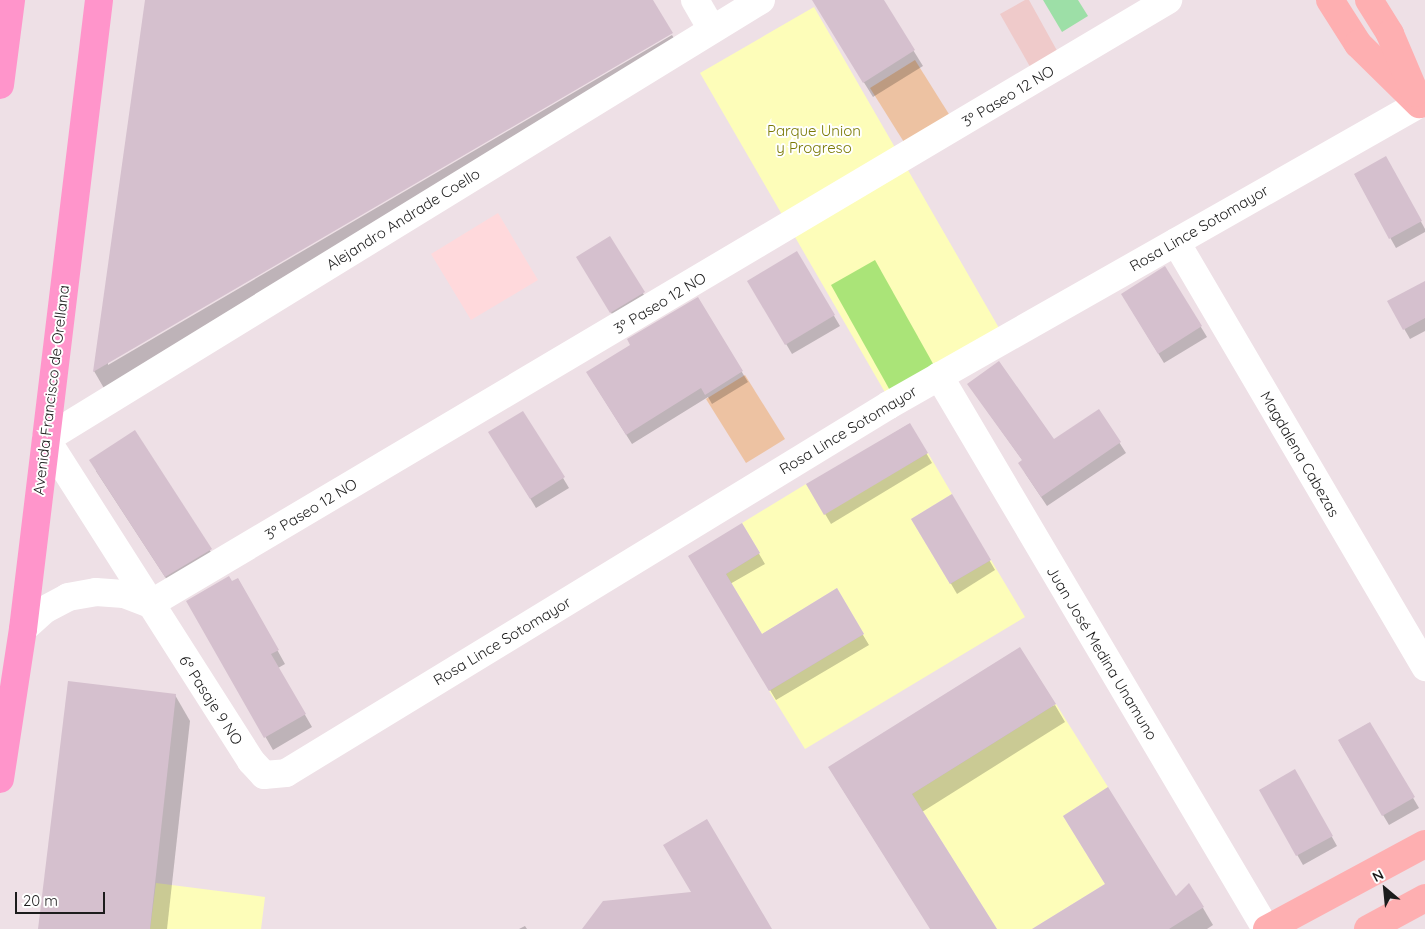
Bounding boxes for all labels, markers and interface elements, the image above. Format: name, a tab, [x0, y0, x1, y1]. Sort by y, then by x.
street label: 3º Paseo 12 NO	[959, 61, 1057, 131]
park label: Parque Union y Progreso	[767, 121, 861, 156]
street label: Alejandro Andrade Coello	[323, 164, 483, 274]
street label: Rosa Lince Sotomayor	[1126, 181, 1272, 275]
street label: 3º Paseo 12 NO	[611, 268, 709, 338]
street label: Avenida Francisco de Orellana	[29, 284, 73, 496]
street label: Rosa Lince Sotomayor	[776, 382, 920, 478]
street label: Magdalena Cabezas	[1257, 388, 1343, 520]
street label: 3º Paseo 12 NO	[262, 474, 360, 544]
street label: Juan José Medina Unamuno	[1043, 563, 1161, 743]
street label: Rosa Lince Sotomayor	[430, 593, 574, 689]
street label: 6º Pasaje 9 NO	[175, 652, 247, 748]
north arrow	[1360, 864, 1410, 914]
text: N	[1369, 865, 1387, 886]
scale bar	[18, 882, 108, 914]
text: 20 m	[23, 891, 58, 910]

